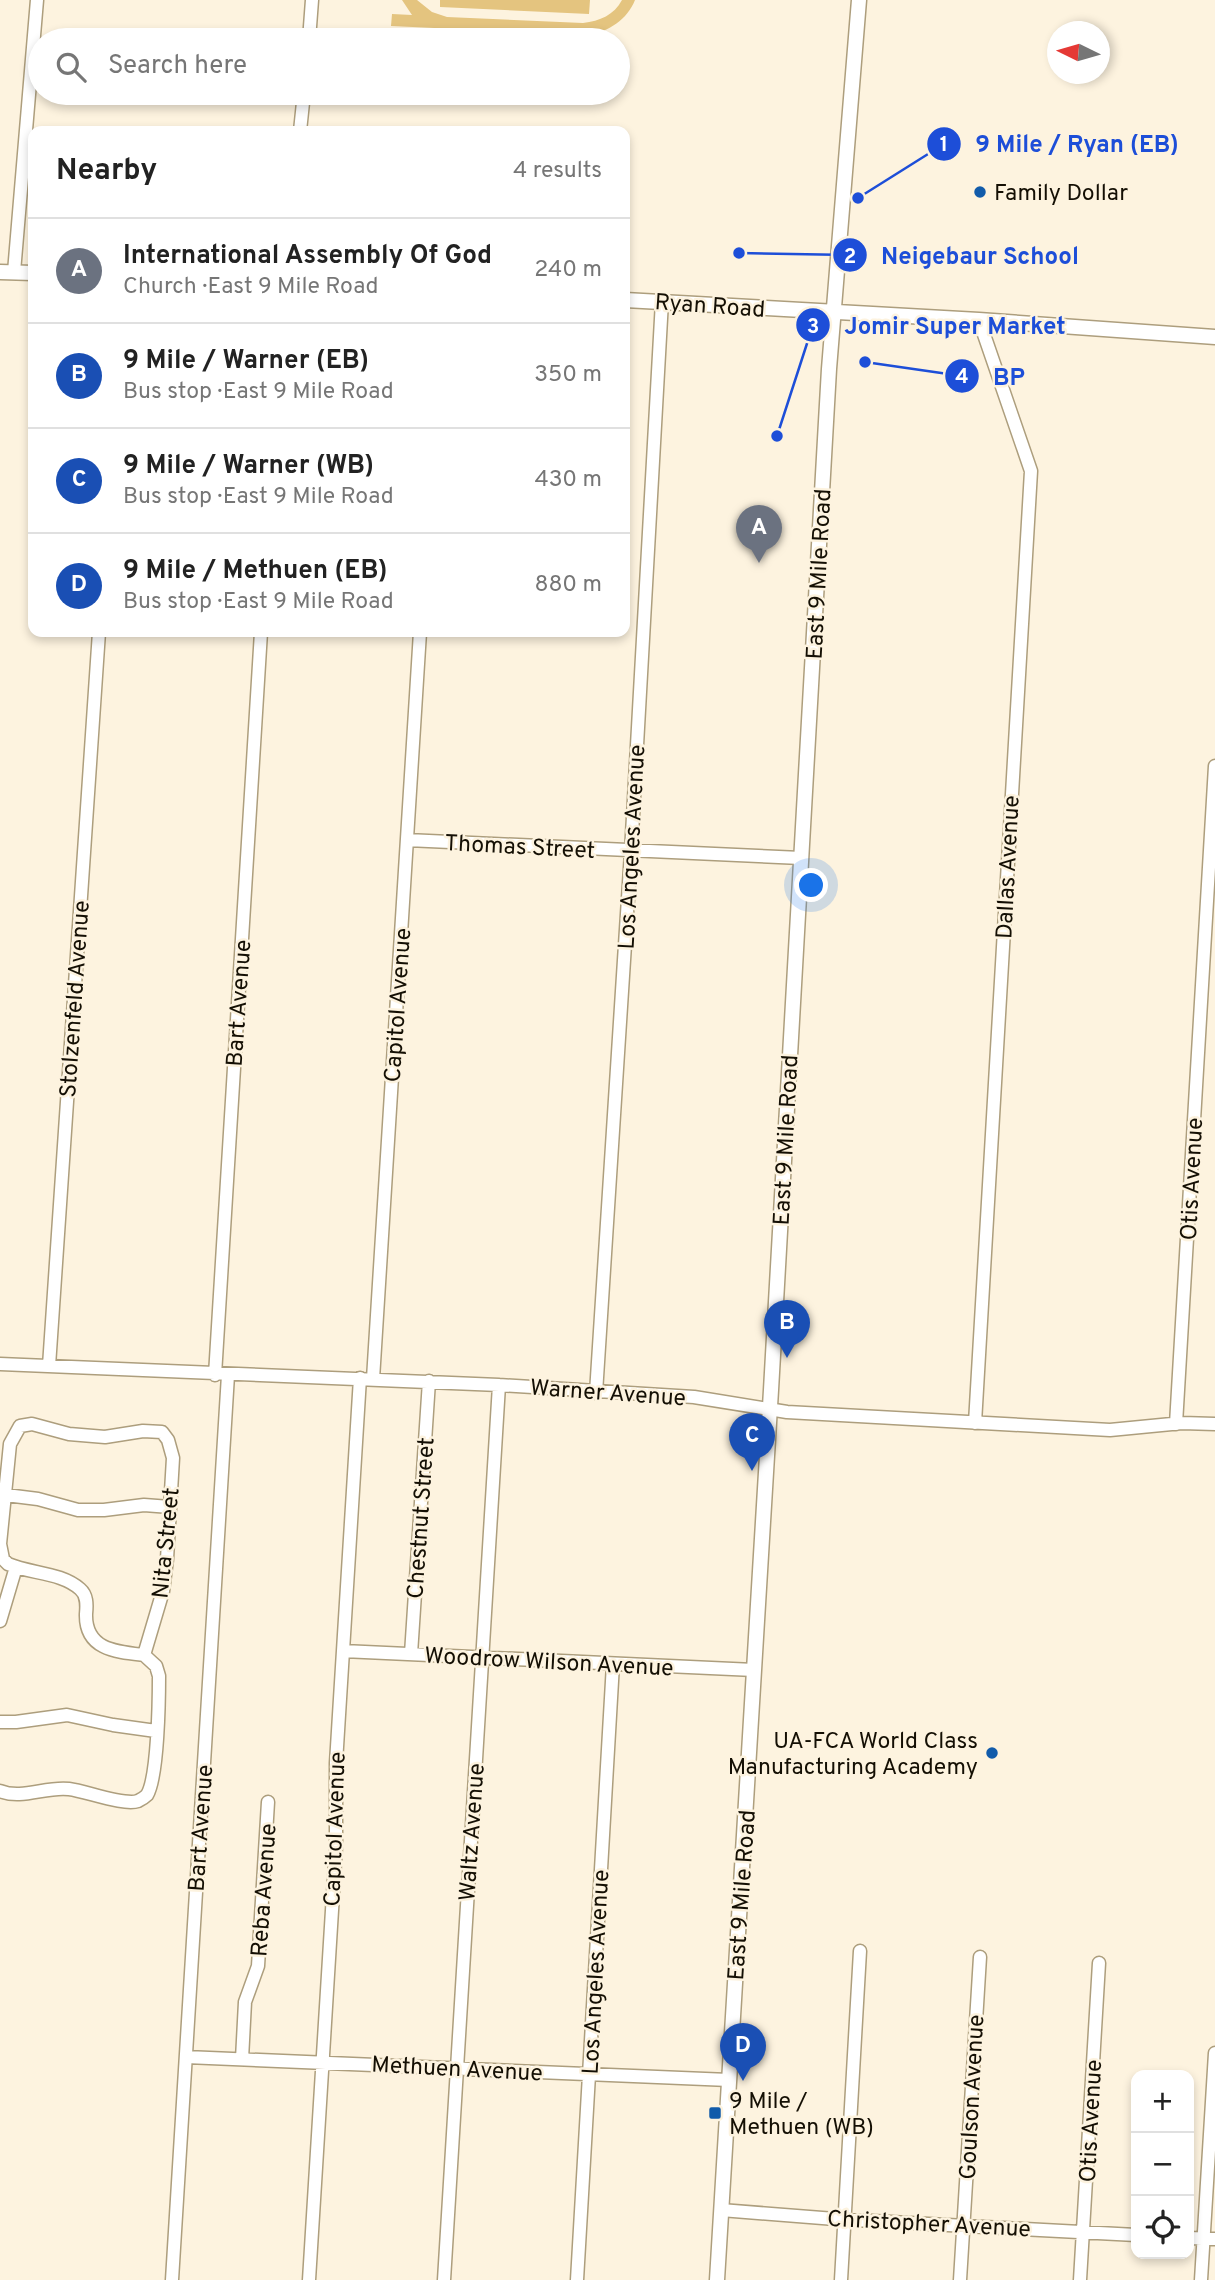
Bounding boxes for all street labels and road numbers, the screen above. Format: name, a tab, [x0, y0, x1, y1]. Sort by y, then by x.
street label: Ryan Road	[654, 289, 766, 326]
street label: East 9 Mile Road	[802, 488, 839, 660]
street label: Los Angeles Avenue	[614, 744, 653, 950]
street label: Dallas Avenue	[991, 795, 1028, 940]
street label: Thomas Street	[444, 830, 596, 867]
street label: Stolzenfeld Avenue	[55, 900, 98, 1099]
street label: Capitol Avenue	[380, 927, 419, 1083]
street label: Bart Avenue	[222, 939, 259, 1068]
street label: East 9 Mile Road	[769, 1054, 806, 1226]
street label: Otis Avenue	[1176, 1117, 1211, 1241]
street label: Warner Avenue	[529, 1375, 687, 1414]
street label: Chestnut Street	[402, 1436, 443, 1600]
street label: Nita Street	[147, 1486, 188, 1600]
street label: Woodrow Wilson Avenue	[424, 1642, 674, 1685]
street label: Capitol Avenue	[319, 1751, 354, 1907]
street label: Waltz Avenue	[454, 1762, 493, 1902]
street label: Bart Avenue	[184, 1764, 221, 1893]
street label: East 9 Mile Road	[723, 1809, 764, 1981]
street label: Reba Avenue	[246, 1822, 285, 1958]
street label: Los Angeles Avenue	[578, 1869, 617, 2075]
street label: Goulson Avenue	[955, 2014, 992, 2180]
street label: Methuen Avenue	[370, 2052, 543, 2089]
street label: Otis Avenue	[1075, 2059, 1110, 2183]
street label: Christopher Avenue	[826, 2206, 1031, 2245]

